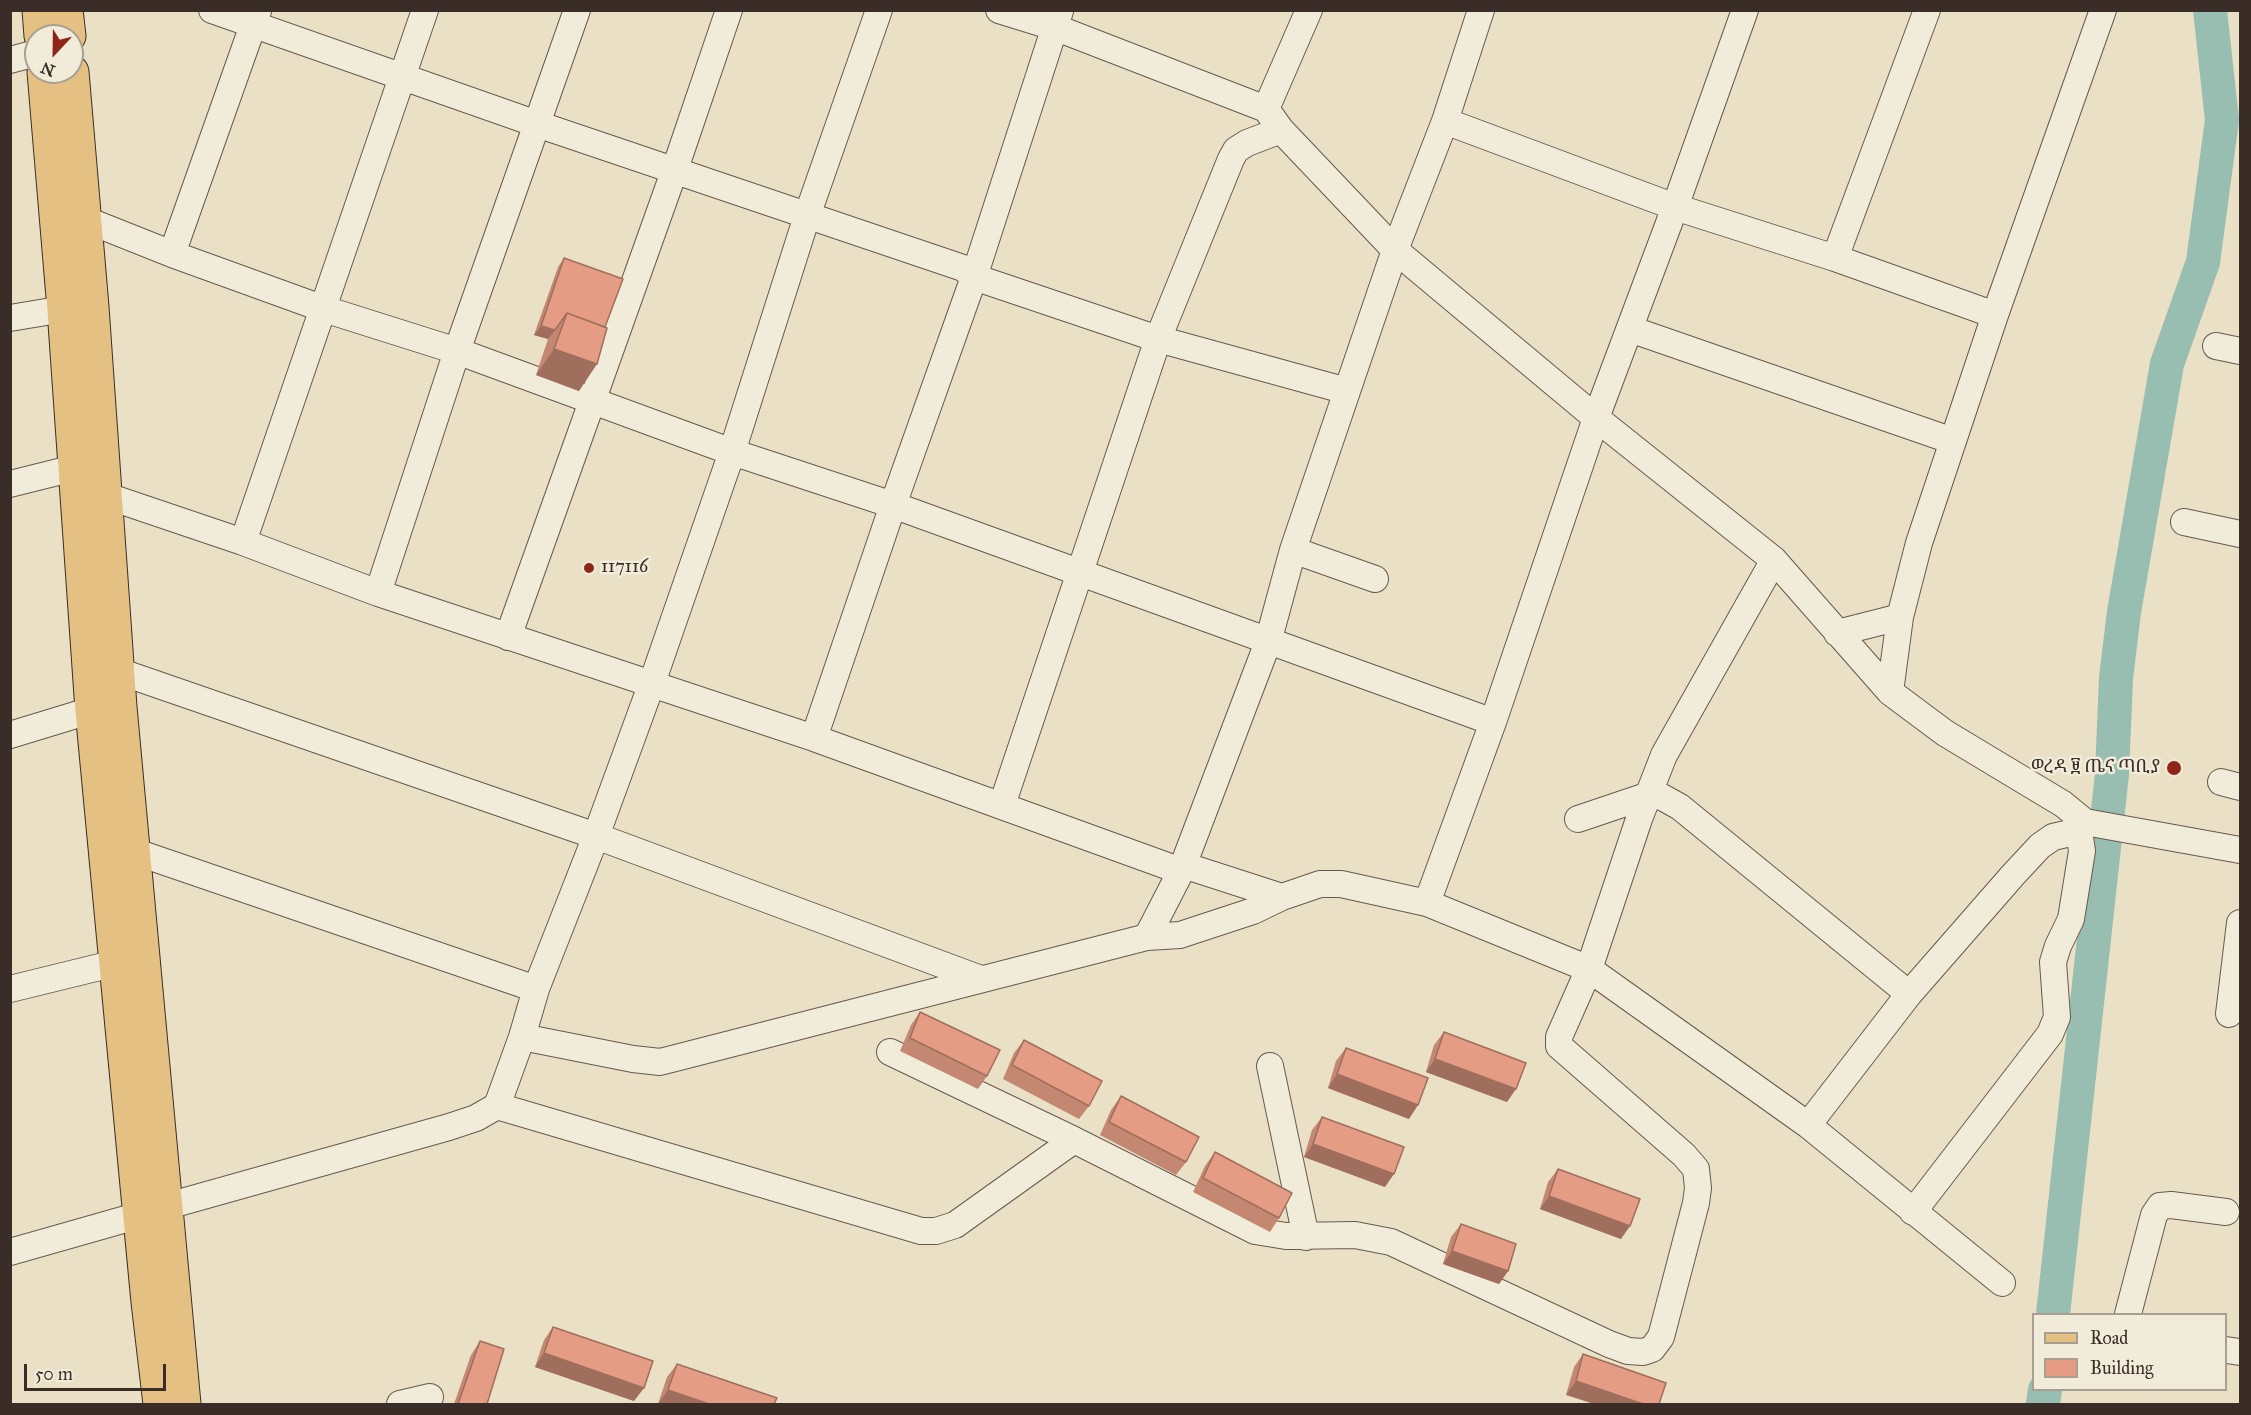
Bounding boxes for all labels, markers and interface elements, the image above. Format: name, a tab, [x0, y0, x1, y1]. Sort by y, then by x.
north arrow	[24, 24, 84, 84]
text: N	[38, 58, 58, 81]
place label: 117116	[601, 557, 648, 579]
marker: 117116	[582, 561, 596, 575]
place label: ወረዳ ፱ ጤና ጣቢያ	[2031, 757, 2160, 779]
marker: ወረዳ ፱ ጤና ጣቢያ	[2165, 759, 2183, 777]
legend	[2032, 1313, 2227, 1391]
text: Road	[2090, 1327, 2128, 1349]
scale bar	[27, 1352, 170, 1390]
text: Building	[2090, 1357, 2153, 1379]
text: 50 m	[35, 1363, 73, 1385]

